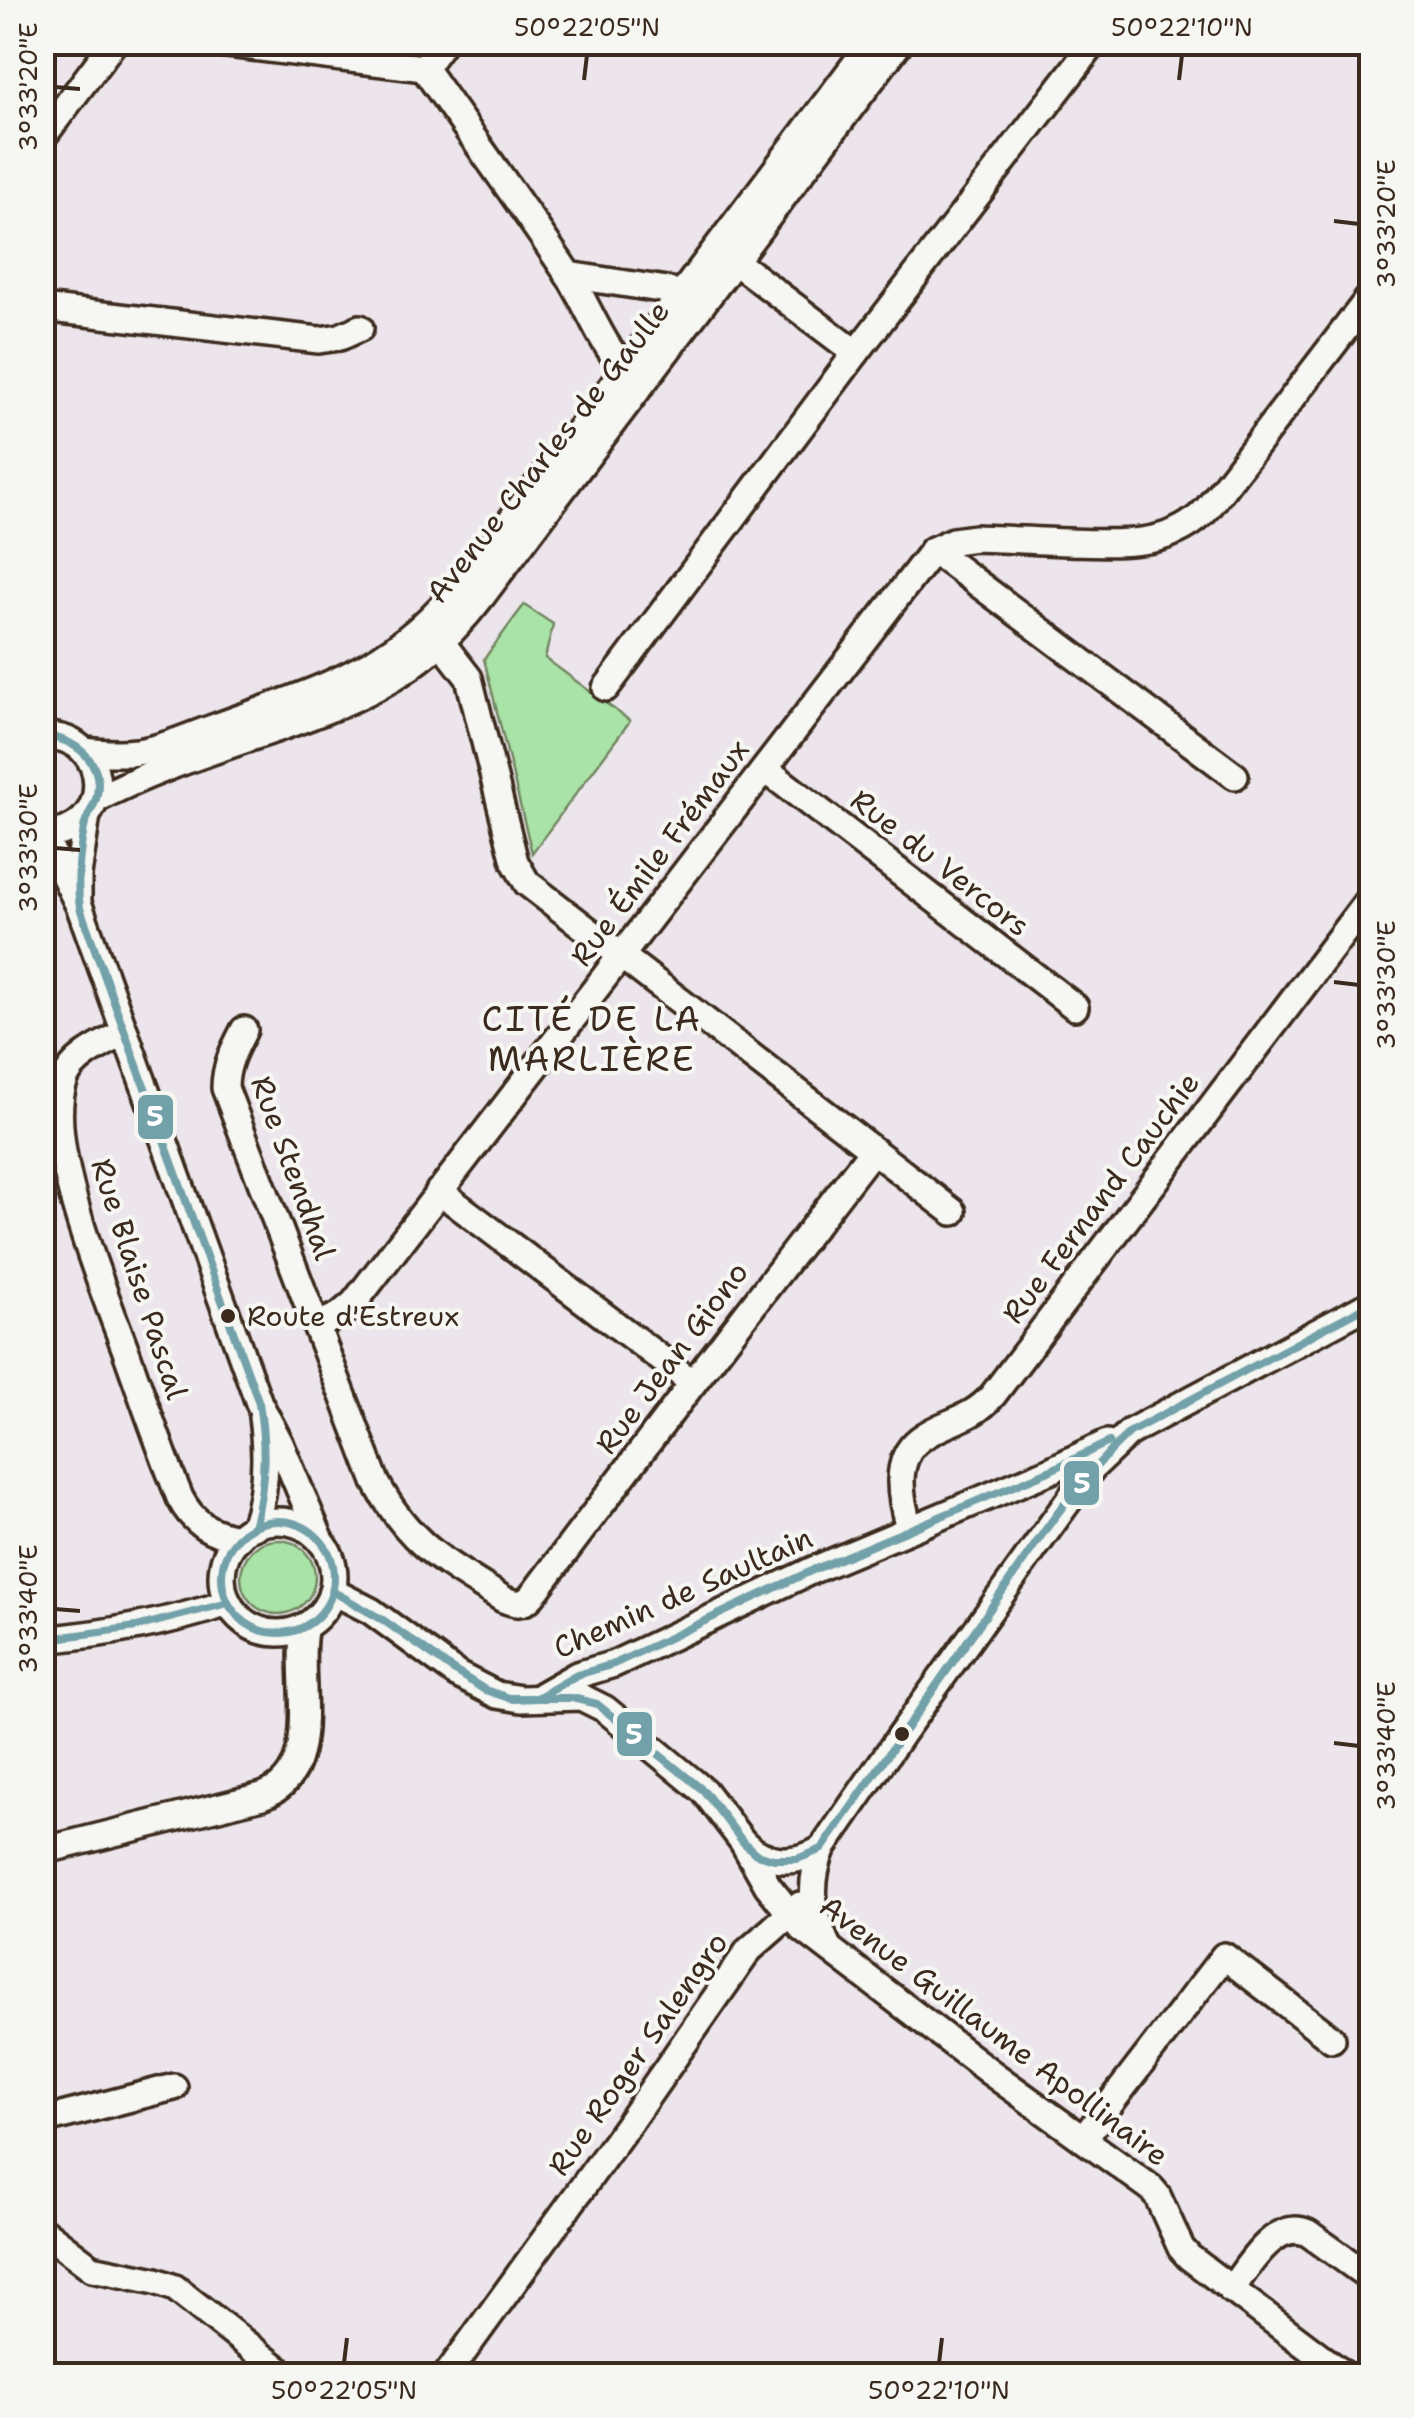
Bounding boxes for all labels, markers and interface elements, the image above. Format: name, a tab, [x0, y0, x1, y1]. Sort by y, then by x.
text: 50°22'05"N	[514, 10, 660, 44]
text: 50°22'10"N	[1111, 10, 1253, 44]
text: 3°33'20"E	[11, 22, 45, 152]
text: 3°33'20"E	[1369, 159, 1403, 289]
street label: Avenue Charles de Gaulle	[416, 292, 679, 611]
street label: Rue Émile Frémaux	[561, 731, 758, 974]
street label: Rue du Vercors	[842, 780, 1039, 946]
text: 3°33'30"E	[11, 783, 45, 913]
text: 3°33'30"E	[1369, 920, 1403, 1050]
district label: CITÉ DE LA MARLIÈRE	[481, 995, 703, 1082]
street label: Rue Fernand Cauchie	[992, 1064, 1209, 1332]
street label: Rue Stendhal	[241, 1070, 346, 1265]
line badge: 5	[136, 1093, 175, 1141]
text: 5	[146, 1097, 164, 1135]
street label: Rue Blaise Pascal	[81, 1153, 198, 1404]
street label: Rue Jean Giono	[586, 1253, 758, 1462]
place label: Route d'Estreux	[247, 1297, 459, 1335]
marker: Route d'Estreux	[218, 1306, 238, 1326]
line badge: 5	[1062, 1459, 1101, 1507]
text: 5	[1073, 1464, 1091, 1502]
street label: Chemin de Saultain	[547, 1517, 819, 1668]
text: 3°33'40"E	[11, 1544, 45, 1674]
text: 3°33'40"E	[1369, 1681, 1403, 1811]
line badge: 5	[615, 1710, 654, 1758]
text: 5	[625, 1715, 643, 1753]
unlabelled marker	[892, 1724, 912, 1744]
street label: Avenue Guillaume Apollinaire	[811, 1886, 1177, 2176]
street label: Rue Roger Salengro	[538, 1924, 737, 2184]
text: 50°22'05"N	[271, 2373, 417, 2407]
text: 50°22'10"N	[868, 2373, 1010, 2407]

